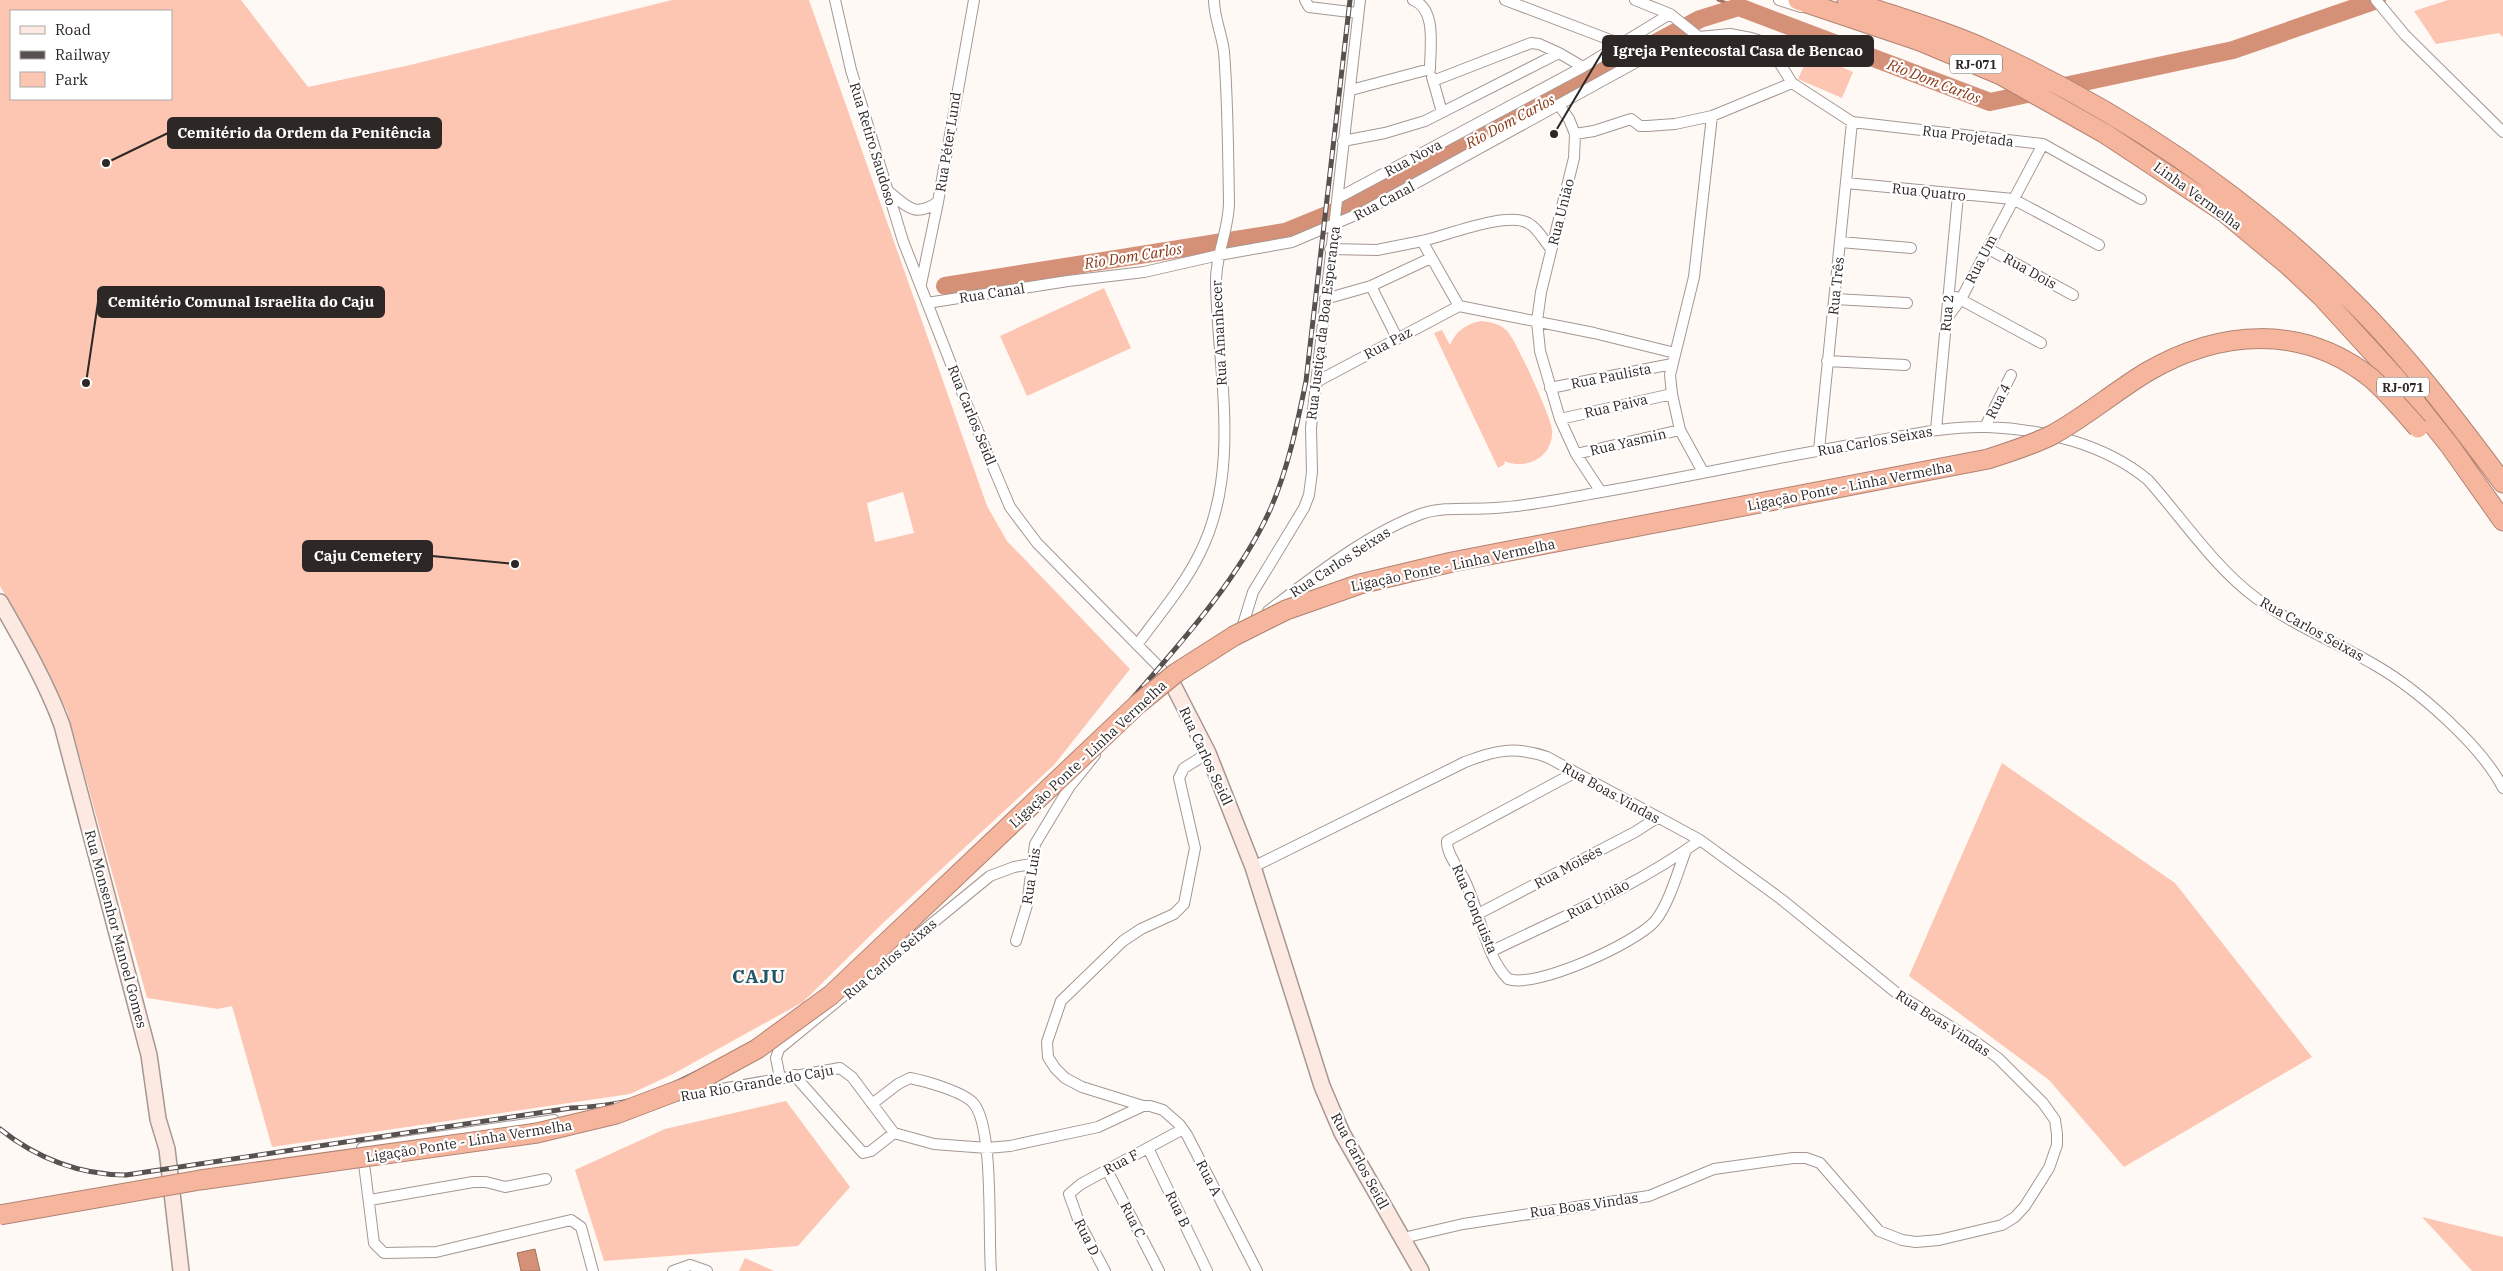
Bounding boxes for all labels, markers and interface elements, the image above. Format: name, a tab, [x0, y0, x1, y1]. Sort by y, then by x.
legend	[10, 10, 172, 100]
text: Road	[55, 20, 91, 39]
callout: Igreja Pentecostal Casa de Bencao	[1603, 36, 1873, 66]
text: Igreja Pentecostal Casa de Bencao	[1613, 41, 1863, 60]
text: Railway	[55, 45, 110, 64]
water label: Rio Dom Carlos	[1884, 54, 1984, 108]
road number: RJ-071	[1950, 54, 2002, 74]
text: Park	[55, 70, 88, 89]
street label: Rua Retiro Saudoso	[846, 80, 900, 208]
water label: Rio Dom Carlos	[1461, 89, 1558, 153]
street label: Rua Péter Lund	[931, 90, 965, 193]
callout: Cemitério da Ordem da Penitência	[168, 118, 441, 148]
street label: Rua Projetada	[1921, 121, 2015, 151]
text: Cemitério da Ordem da Penitência	[177, 123, 431, 142]
street label: Rua Nova	[1381, 135, 1445, 181]
street label: Linha Vermelha	[2150, 158, 2246, 234]
street label: Rua Canal	[1351, 177, 1417, 225]
street label: Rua União	[1544, 177, 1578, 247]
street label: Rua Quatro	[1891, 179, 1967, 205]
street label: Rua Justiça da Boa Esperança	[1302, 225, 1344, 421]
street label: Rua Um	[1961, 232, 2001, 286]
water label: Rio Dom Carlos	[1082, 239, 1183, 273]
street label: Rua Dois	[2000, 249, 2060, 293]
street label: Rua Três	[1824, 256, 1848, 316]
street label: Rua Canal	[958, 279, 1026, 307]
street label: Rua Amanhecer	[1207, 279, 1231, 386]
callout: Cemitério Comunal Israelita do Caju	[98, 287, 384, 317]
text: Cemitério Comunal Israelita do Caju	[108, 292, 374, 311]
street label: Rua 2	[1936, 294, 1958, 332]
street label: Rua Paz	[1361, 323, 1415, 363]
street label: Rua Paulista	[1569, 359, 1653, 393]
street label: Rua Carlos Seidl	[944, 362, 1000, 468]
road number: RJ-071	[2377, 378, 2429, 397]
street label: Rua 4	[1982, 380, 2014, 422]
street label: Rua Paiva	[1583, 390, 1650, 422]
street label: Rua Carlos Seixas	[1816, 422, 1934, 460]
street label: Rua Yasmin	[1588, 424, 1668, 460]
street label: Ligação Ponte - Linha Vermelha	[1746, 457, 1954, 515]
street label: Rua Carlos Seixas	[1286, 523, 1394, 601]
street label: Ligação Ponte - Linha Vermelha	[1349, 534, 1557, 595]
callout: Caju Cemetery	[303, 541, 432, 571]
text: Caju Cemetery	[314, 546, 423, 565]
street label: Rua Carlos Seixas	[2257, 593, 2367, 665]
street label: Ligação Ponte - Linha Vermelha	[1006, 676, 1171, 832]
street label: Rua Carlos Seidl	[1175, 704, 1237, 808]
street label: Rua Boas Vindas	[1559, 759, 1663, 827]
street label: Rua Monsenhor Manoel Gomes	[81, 828, 151, 1030]
street label: Rua Moisés	[1531, 841, 1605, 892]
street label: Rua Luis	[1018, 846, 1044, 906]
street label: Rua Conquista	[1448, 862, 1502, 957]
street label: Rua União	[1564, 875, 1632, 923]
street label: Rua Carlos Seixas	[840, 915, 940, 1003]
district label: CAJU	[732, 964, 786, 988]
street label: Rua Boas Vindas	[1892, 986, 1994, 1060]
street label: Rua Rio Grande do Caju	[679, 1061, 835, 1105]
street label: Rua Carlos Seidl	[1327, 1110, 1393, 1212]
street label: Ligação Ponte - Linha Vermelha	[365, 1116, 574, 1166]
street label: Rua F	[1100, 1145, 1142, 1179]
street label: Rua A	[1192, 1157, 1226, 1200]
street label: Rua B	[1162, 1188, 1194, 1230]
street label: Rua Boas Vindas	[1529, 1188, 1640, 1222]
street label: Rua C	[1116, 1199, 1150, 1241]
street label: Rua D	[1070, 1216, 1104, 1258]

